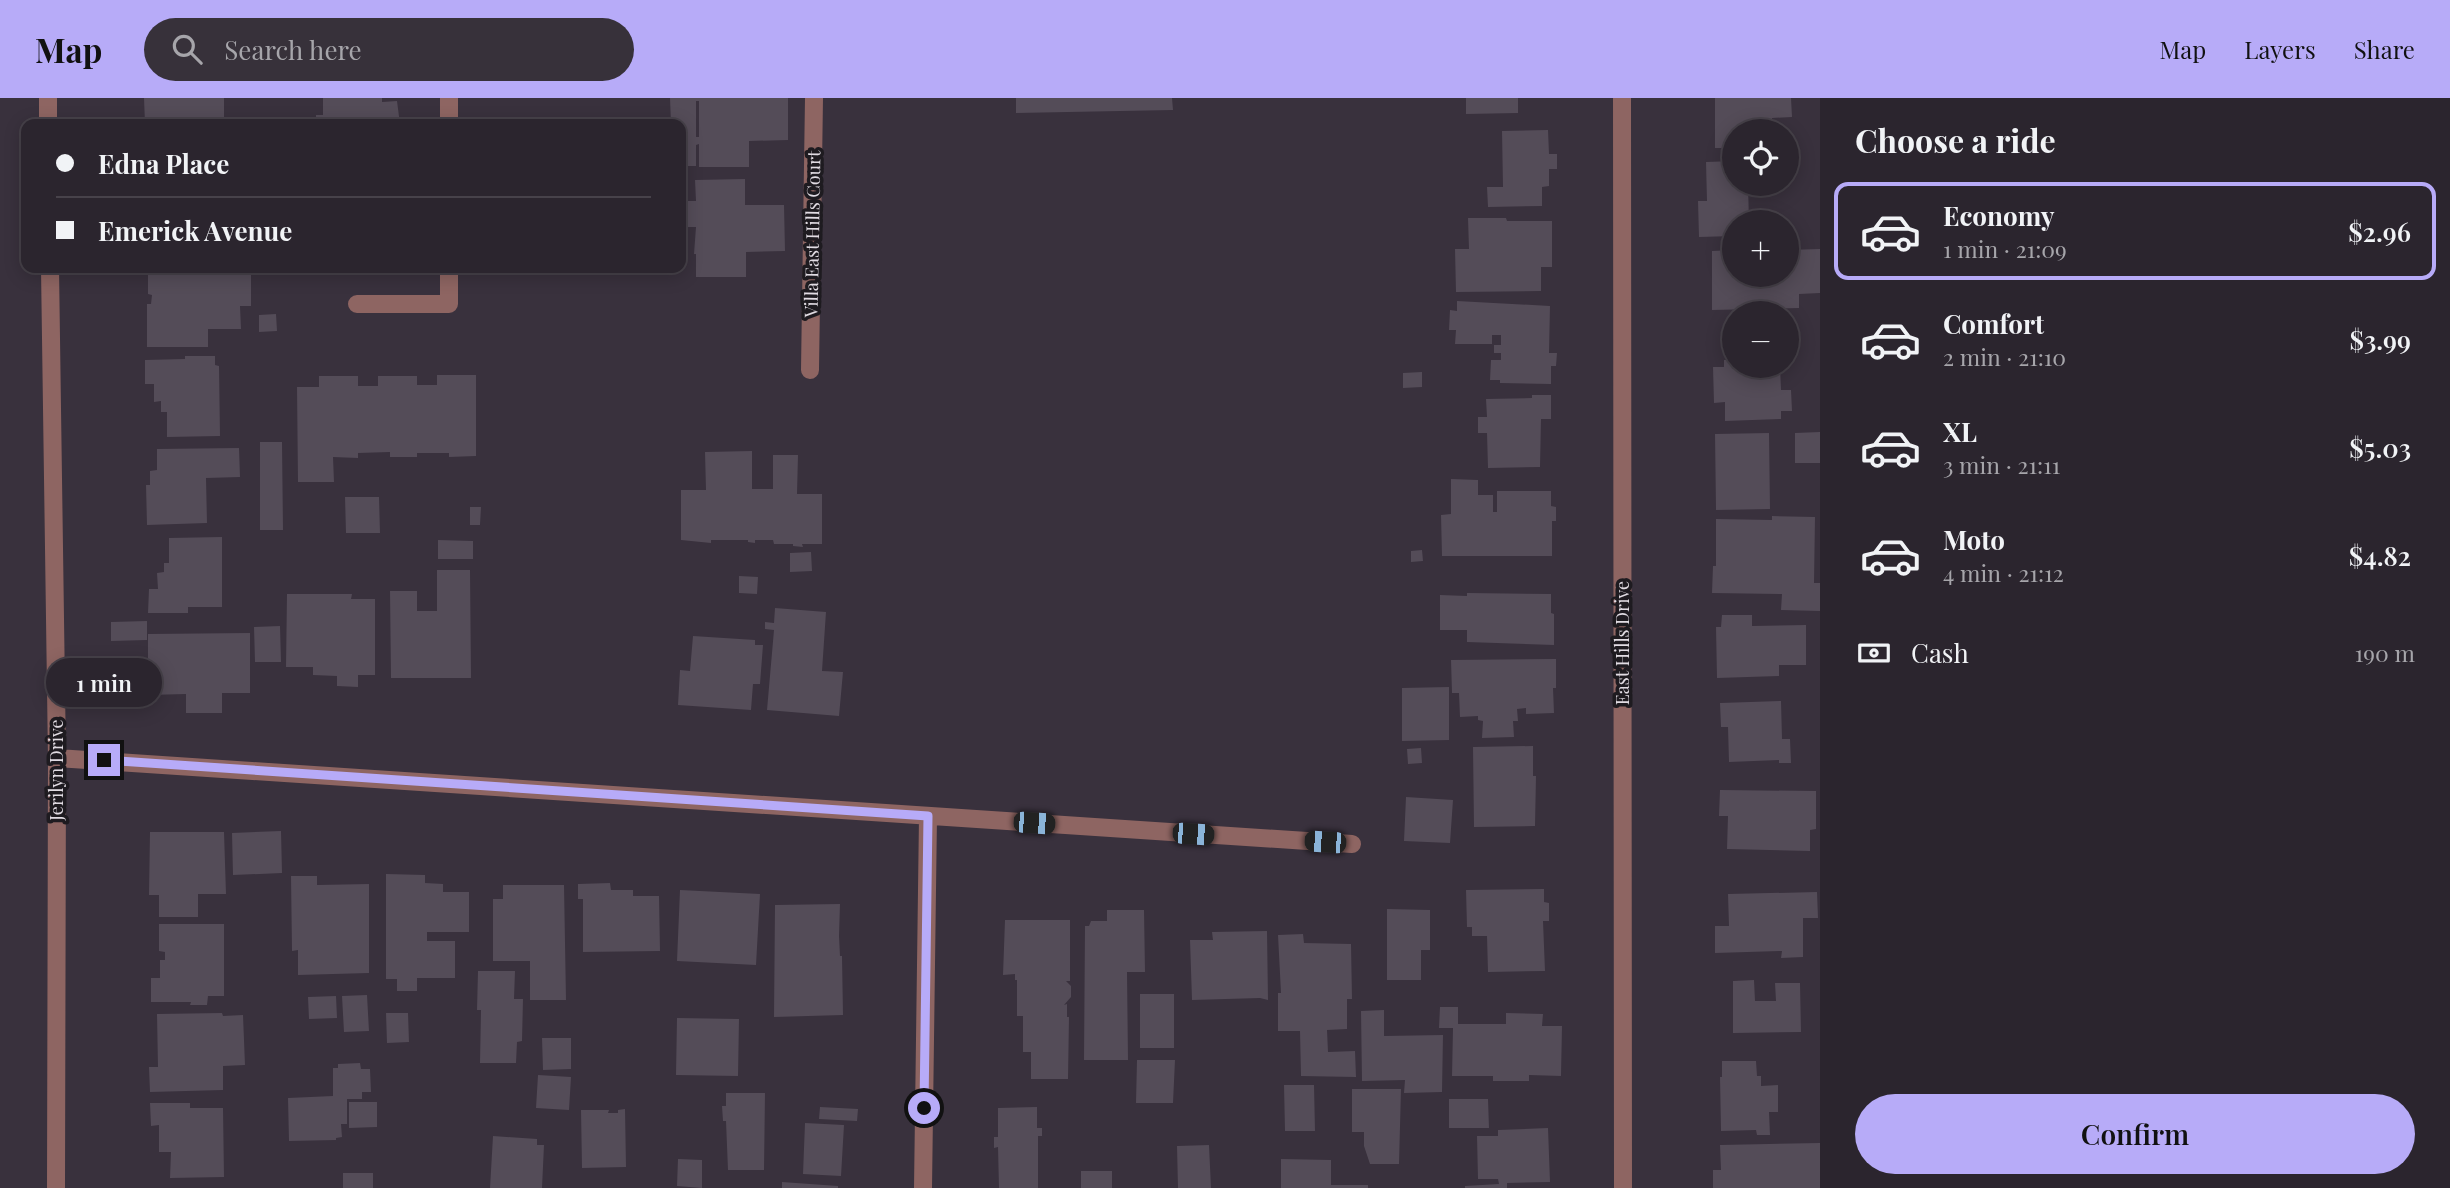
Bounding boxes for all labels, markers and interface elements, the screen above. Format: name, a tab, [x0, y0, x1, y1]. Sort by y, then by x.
search box	[144, 18, 634, 81]
text: Map	[35, 27, 102, 71]
icon: search	[168, 30, 206, 68]
text: Search here	[224, 32, 362, 67]
text: Map	[2160, 33, 2206, 65]
text: Layers	[2244, 33, 2316, 65]
text: Share	[2354, 33, 2415, 65]
text: Choose a ride	[1855, 118, 2056, 161]
map controls	[1722, 119, 1799, 378]
button: locate	[1722, 119, 1799, 196]
text: Edna Place	[98, 146, 229, 181]
street label: Villa East Hills Court	[799, 150, 825, 319]
text: Economy	[1943, 198, 2054, 233]
icon: car	[1859, 200, 1922, 263]
button: +	[1722, 210, 1799, 287]
text: Emerick Avenue	[98, 213, 292, 248]
text: $2.96	[2348, 214, 2411, 249]
text: 1 min · 21:09	[1943, 233, 2067, 264]
button: −	[1722, 301, 1799, 378]
text: Comfort	[1943, 306, 2044, 341]
icon: car	[1859, 308, 1922, 371]
text: $3.99	[2350, 322, 2411, 357]
text: 2 min · 21:10	[1943, 341, 2066, 372]
text: XL	[1943, 414, 1977, 449]
icon: car	[1859, 416, 1922, 479]
text: $5.03	[2349, 430, 2411, 465]
text: 3 min · 21:11	[1943, 449, 2060, 480]
text: Moto	[1943, 522, 2005, 557]
icon: car	[1859, 524, 1922, 587]
text: $4.82	[2349, 538, 2411, 573]
text: 4 min · 21:12	[1943, 557, 2064, 588]
street label: East Hills Drive	[1610, 581, 1634, 705]
icon: cash	[1855, 634, 1893, 672]
text: Cash	[1911, 635, 1969, 670]
text: 190 m	[2355, 637, 2415, 668]
callout: 1 min	[46, 658, 162, 708]
text: 1 min	[76, 667, 132, 698]
street label: Jerilyn Drive	[44, 719, 68, 822]
route end	[88, 744, 120, 776]
car	[1013, 811, 1056, 835]
car	[1172, 822, 1215, 846]
car	[1304, 830, 1347, 854]
route start	[908, 1092, 940, 1124]
button: Confirm	[1855, 1094, 2415, 1174]

